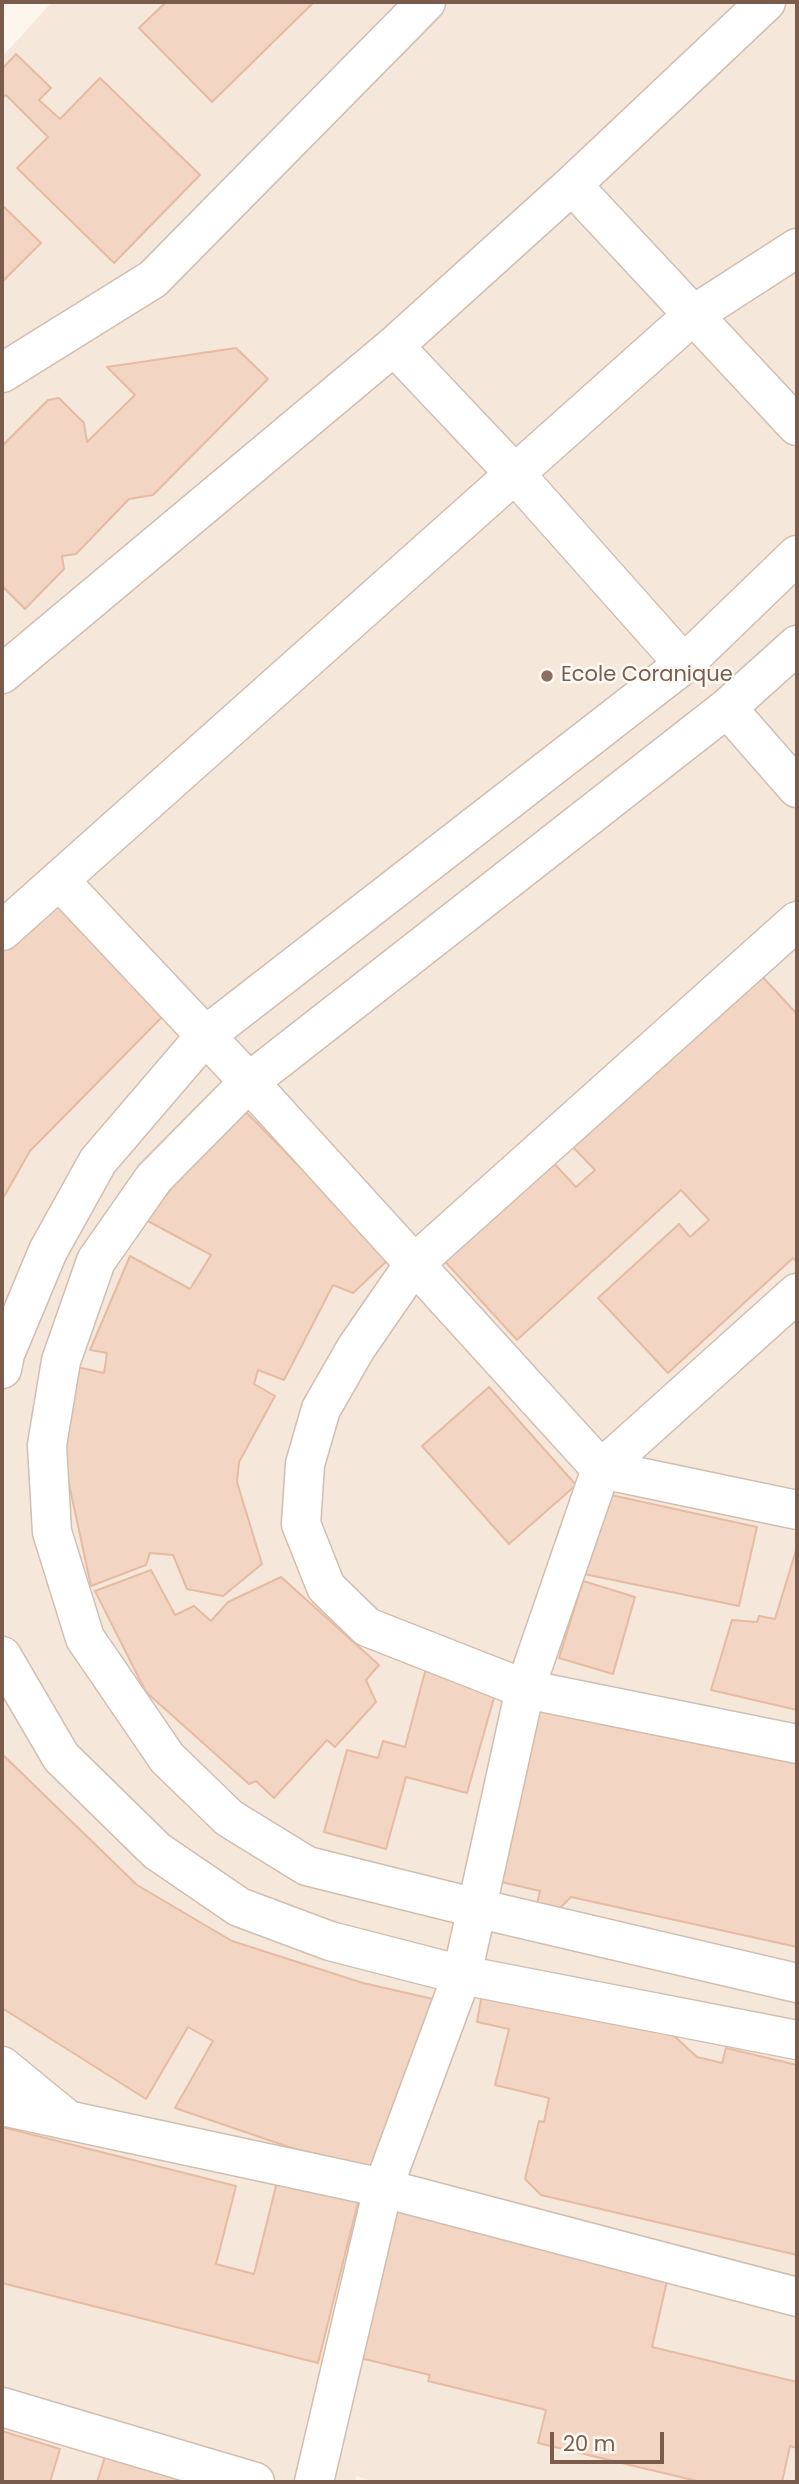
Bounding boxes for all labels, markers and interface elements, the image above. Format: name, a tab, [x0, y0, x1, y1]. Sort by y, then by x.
place label: Ecole Coranique	[561, 663, 733, 689]
marker: Ecole Coranique	[539, 668, 555, 684]
scale bar	[554, 2418, 668, 2462]
text: 20 m	[563, 2429, 616, 2458]

